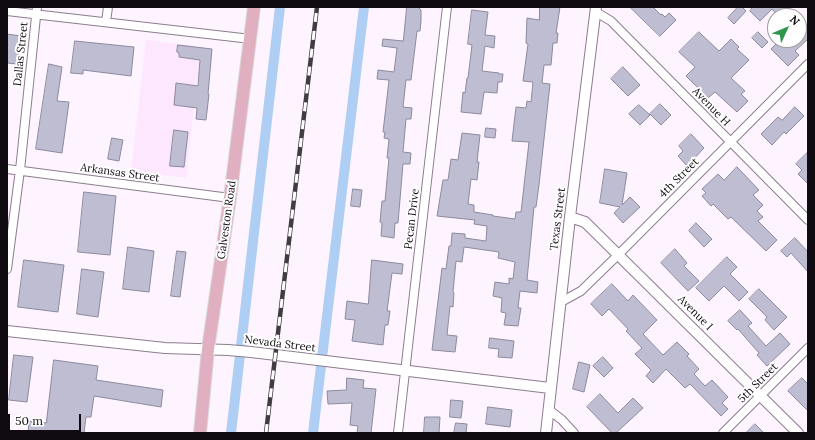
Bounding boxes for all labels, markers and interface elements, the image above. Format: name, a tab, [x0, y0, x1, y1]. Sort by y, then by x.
north arrow	[767, 8, 807, 48]
text: N	[787, 12, 803, 28]
street label: Dallas Street	[11, 21, 31, 87]
street label: Avenue H	[689, 85, 733, 129]
street label: 4th Street	[656, 155, 702, 201]
street label: Arkansas Street	[80, 161, 160, 185]
street label: Galveston Road	[215, 180, 239, 260]
street label: Texas Street	[548, 187, 568, 251]
street label: Pecan Drive	[402, 188, 422, 250]
street label: Avenue I	[675, 293, 715, 333]
street label: Nevada Street	[244, 333, 316, 355]
street label: 5th Street	[735, 360, 781, 406]
scale bar	[10, 406, 83, 432]
text: 50 m	[15, 413, 43, 428]

